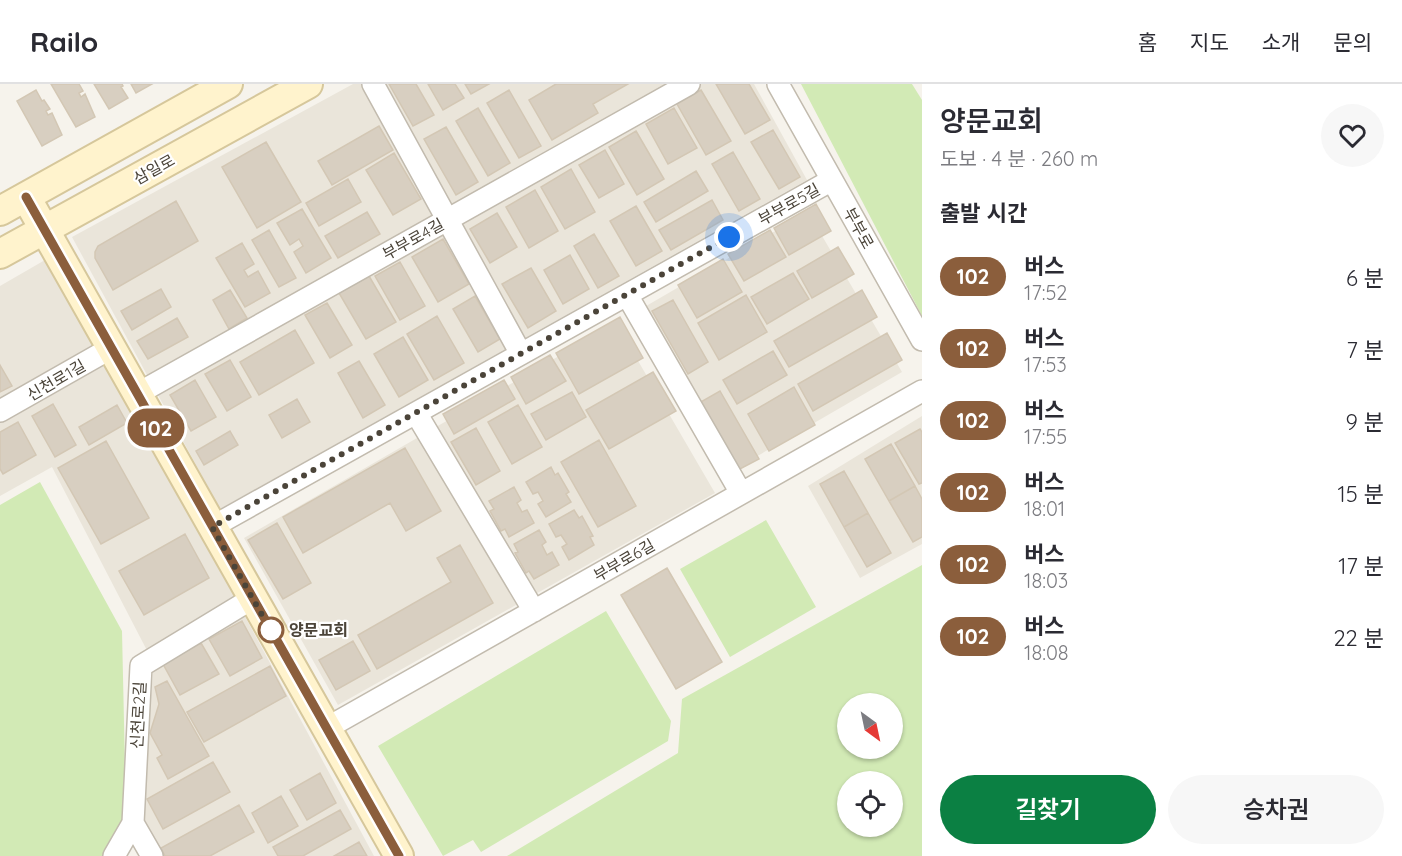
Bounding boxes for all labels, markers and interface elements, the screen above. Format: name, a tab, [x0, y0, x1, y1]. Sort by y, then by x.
text: Railo	[30, 24, 98, 59]
text: 홈	[1138, 29, 1157, 55]
text: 지도	[1190, 29, 1229, 55]
text: 소개	[1262, 29, 1300, 55]
text: 문의	[1333, 29, 1372, 55]
text: 양문교회	[940, 103, 1043, 138]
button: heart	[1321, 104, 1384, 167]
text: 도보 · 4 분 · 260 m	[940, 146, 1098, 171]
street label: 삼일로	[130, 149, 178, 188]
street label: 부부로5길	[755, 179, 823, 229]
text: 출발 시간	[940, 199, 1027, 227]
street label: 부부로	[840, 204, 879, 252]
street label: 부부로4길	[379, 214, 447, 264]
your location	[714, 222, 744, 252]
text: 버스	[1024, 252, 1064, 280]
text: 102	[956, 263, 990, 289]
text: 6 분	[1346, 264, 1384, 292]
text: 17:52	[1024, 280, 1067, 305]
text: 버스	[1024, 324, 1064, 352]
text: 102	[956, 335, 990, 361]
text: 7 분	[1346, 336, 1384, 364]
text: 17:53	[1024, 352, 1067, 377]
street label: 신천로1길	[23, 355, 89, 405]
text: 버스	[1024, 396, 1064, 424]
text: 102	[956, 407, 990, 433]
line badge: 102	[122, 408, 190, 448]
text: 9 분	[1345, 408, 1384, 436]
text: 102	[139, 415, 173, 441]
text: 17:55	[1024, 424, 1067, 449]
text: 버스	[1024, 468, 1064, 496]
text: 102	[956, 479, 990, 505]
text: 15 분	[1338, 480, 1384, 508]
text: 18:01	[1024, 496, 1065, 521]
street label: 부부로6길	[590, 534, 658, 586]
text: 버스	[1024, 540, 1064, 568]
text: 102	[956, 551, 990, 577]
text: 17 분	[1338, 552, 1384, 580]
text: 18:03	[1024, 568, 1068, 593]
text: 버스	[1024, 612, 1064, 640]
marker: 양문교회	[258, 617, 284, 643]
place label: 양문교회	[289, 620, 348, 640]
text: 102	[956, 623, 990, 649]
text: 22 분	[1333, 624, 1384, 652]
text: 18:08	[1024, 640, 1069, 665]
street label: 신천로2길	[126, 681, 150, 749]
north arrow	[837, 693, 903, 759]
map controls	[837, 693, 903, 837]
button: locate	[837, 771, 903, 837]
button: 길찾기	[940, 775, 1156, 844]
button: 승차권	[1168, 775, 1384, 844]

